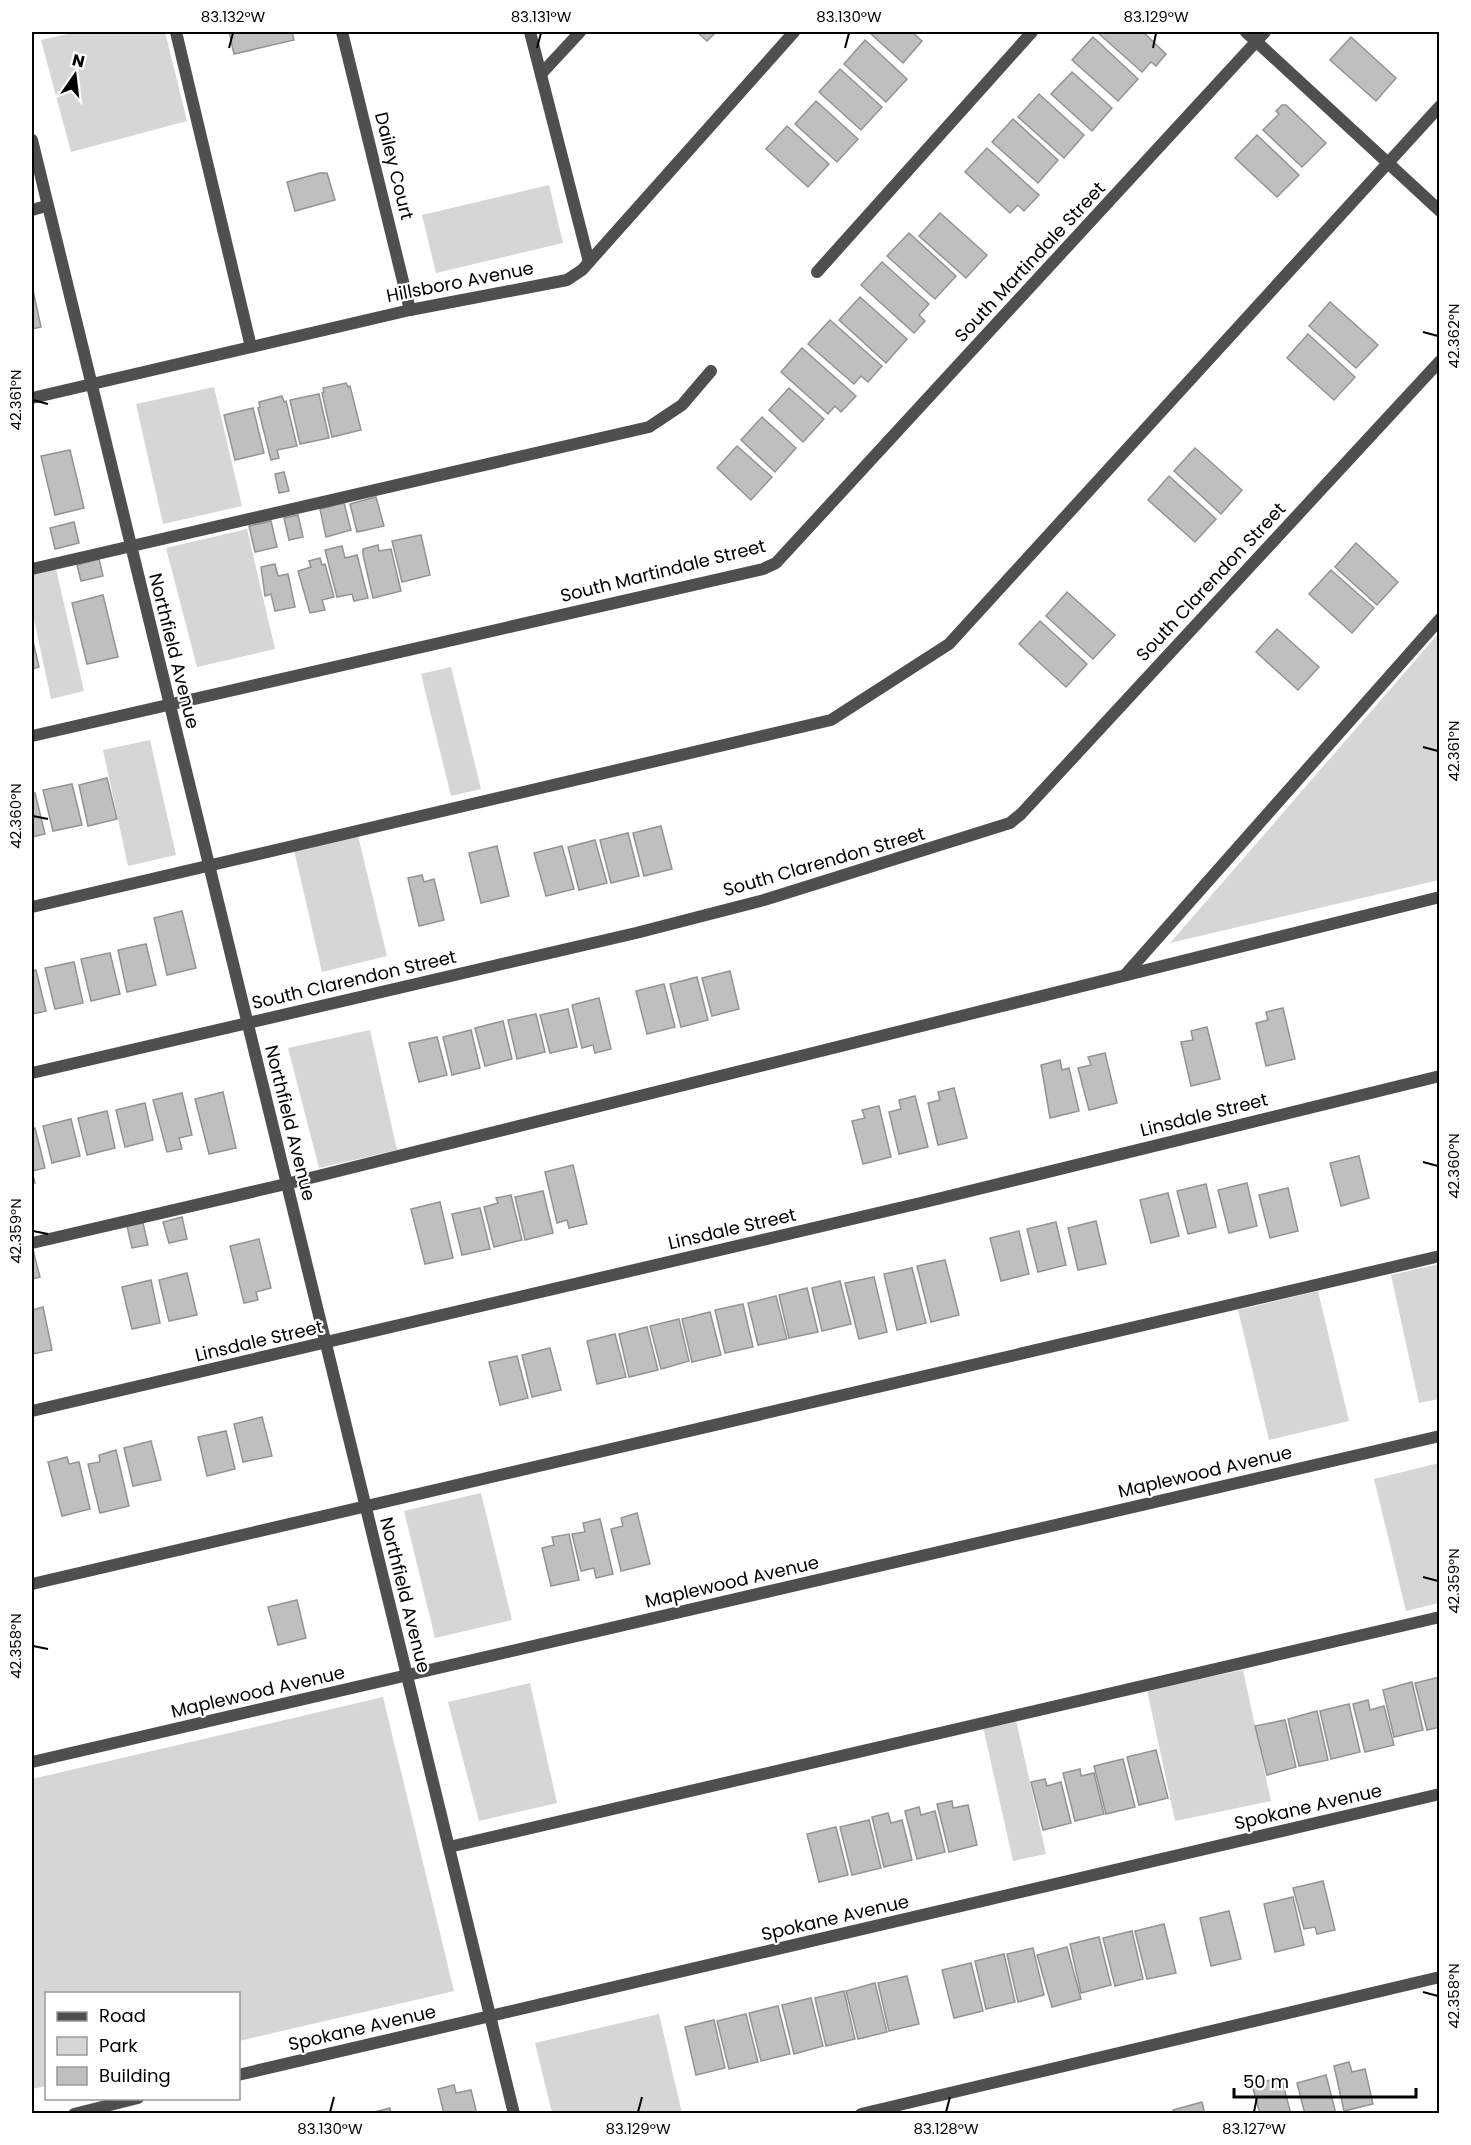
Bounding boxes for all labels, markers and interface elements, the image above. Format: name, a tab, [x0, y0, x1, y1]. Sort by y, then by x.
text: 83.132°W	[201, 6, 266, 27]
text: 83.131°W	[511, 6, 572, 27]
text: 83.130°W	[816, 6, 882, 27]
text: 83.129°W	[1123, 6, 1189, 27]
north arrow	[45, 45, 105, 105]
text: N	[70, 48, 87, 74]
street label: Dailey Court	[369, 109, 420, 222]
street label: South Martindale Street	[949, 176, 1111, 347]
street label: Hillsboro Avenue	[384, 255, 536, 308]
text: 42.362°N	[1443, 304, 1464, 368]
text: 42.361°N	[5, 369, 26, 431]
street label: South Clarendon Street	[1130, 497, 1291, 667]
street label: South Martindale Street	[558, 533, 768, 608]
street label: Northfield Avenue	[143, 570, 206, 731]
text: 42.361°N	[1443, 720, 1464, 782]
text: 42.360°N	[5, 783, 26, 849]
street label: South Clarendon Street	[720, 821, 928, 902]
street label: South Clarendon Street	[249, 944, 459, 1015]
street label: Northfield Avenue	[259, 1042, 322, 1203]
street label: Linsdale Street	[1138, 1087, 1270, 1142]
text: 42.360°N	[1443, 1133, 1464, 1199]
text: 42.359°N	[5, 1198, 26, 1264]
street label: Linsdale Street	[665, 1202, 798, 1255]
street label: Linsdale Street	[192, 1314, 325, 1367]
street label: Maplewood Avenue	[1115, 1439, 1294, 1504]
street label: Northfield Avenue	[374, 1514, 437, 1675]
text: 42.359°N	[1443, 1548, 1464, 1614]
street label: Maplewood Avenue	[642, 1549, 821, 1614]
text: 42.358°N	[5, 1613, 26, 1679]
street label: Maplewood Avenue	[168, 1659, 347, 1724]
street label: Spokane Avenue	[1232, 1777, 1384, 1836]
street label: Spokane Avenue	[759, 1888, 911, 1947]
text: 42.358°N	[1443, 1963, 1464, 2029]
legend	[45, 1992, 240, 2100]
street label: Spokane Avenue	[286, 1998, 438, 2057]
text: Road	[99, 2003, 146, 2028]
text: Park	[99, 2033, 138, 2058]
scale bar	[1234, 2061, 1416, 2099]
text: Building	[99, 2063, 171, 2088]
text: 50 m	[1243, 2069, 1289, 2094]
text: 83.130°W	[297, 2118, 363, 2139]
text: 83.129°W	[605, 2118, 671, 2139]
text: 83.128°W	[913, 2118, 979, 2139]
text: 83.127°W	[1222, 2118, 1286, 2139]

